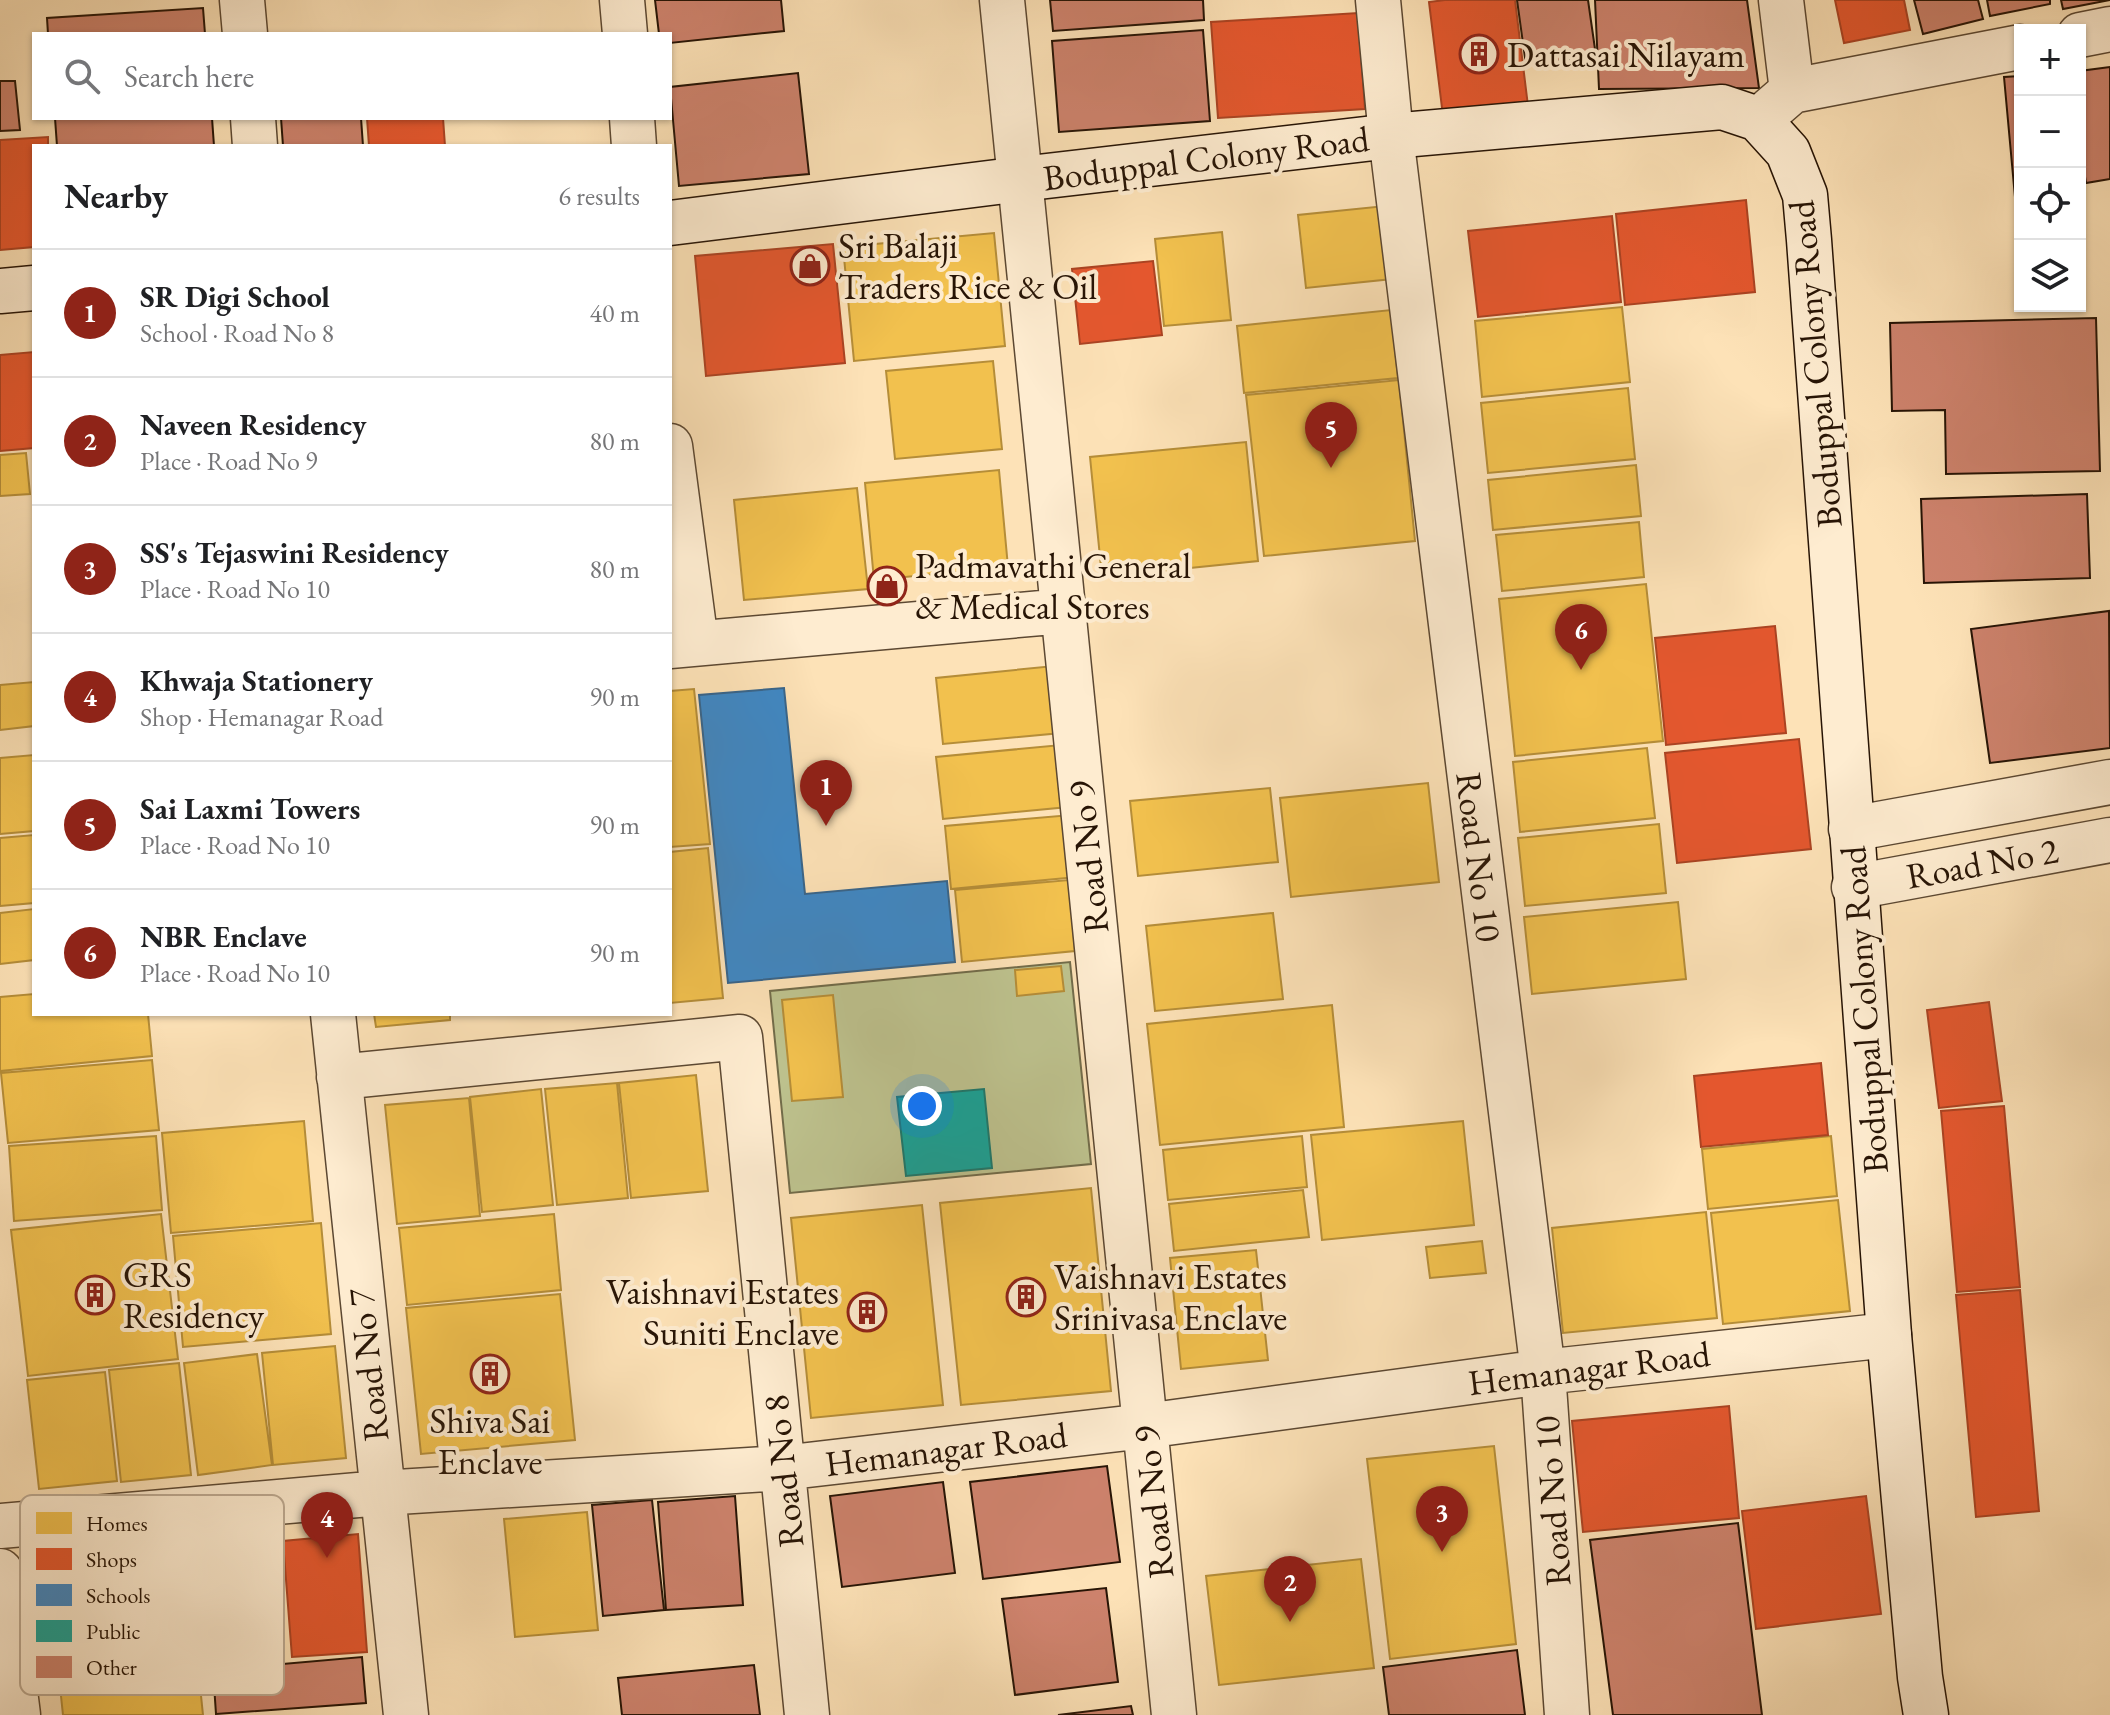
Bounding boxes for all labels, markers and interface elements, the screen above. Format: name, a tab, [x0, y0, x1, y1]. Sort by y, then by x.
map controls	[2014, 24, 2086, 312]
button: +	[2014, 24, 2086, 96]
place label: Dattasai Nilayam	[1507, 31, 1745, 78]
search box	[32, 32, 672, 120]
building icon: Dattasai Nilayam	[1458, 33, 1500, 75]
icon: search	[60, 54, 104, 98]
text: Search here	[124, 57, 254, 96]
button: −	[2014, 96, 2086, 168]
street label: Boduppal Colony Road	[1040, 115, 1373, 201]
button: locate	[2014, 168, 2086, 240]
text: Nearby	[64, 174, 168, 218]
text: 6 results	[559, 179, 640, 213]
street label: Boduppal Colony Road	[1777, 198, 1853, 530]
place label: Sri Balaji Traders Rice & Oil	[838, 222, 1097, 310]
button: layers	[2014, 240, 2086, 312]
shop icon: Sri Balaji Traders Rice & Oil	[789, 245, 831, 287]
text: SR Digi School	[140, 277, 330, 316]
text: 1	[83, 296, 97, 330]
text: 40 m	[590, 296, 640, 330]
text: School · Road No 8	[140, 316, 334, 350]
pin: 5	[1305, 402, 1357, 468]
text: Naveen Residency	[140, 405, 366, 444]
text: 2	[83, 424, 97, 458]
text: 80 m	[590, 424, 640, 458]
text: Place · Road No 9	[140, 444, 318, 478]
text: SS's Tejaswini Residency	[140, 533, 449, 572]
place label: Padmavathi General & Medical Stores	[915, 542, 1191, 630]
text: 3	[83, 552, 97, 586]
text: 80 m	[590, 552, 640, 586]
shop icon: Padmavathi General & Medical Stores	[866, 565, 908, 607]
text: Place · Road No 10	[140, 572, 330, 606]
pin: 6	[1555, 604, 1607, 670]
text: Khwaja Stationery	[140, 661, 373, 700]
text: 4	[83, 680, 97, 714]
text: 90 m	[590, 680, 640, 714]
text: Shop · Hemanagar Road	[140, 700, 383, 734]
pin: 1	[800, 760, 852, 826]
street label: Road No 10	[1445, 769, 1513, 945]
street label: Road No 9	[1057, 778, 1119, 936]
text: Sai Laxmi Towers	[140, 789, 360, 828]
text: 5	[83, 808, 97, 842]
text: 90 m	[590, 808, 640, 842]
street label: Road No 2	[1902, 827, 2062, 899]
text: Place · Road No 10	[140, 828, 330, 862]
street label: Boduppal Colony Road	[1829, 844, 1899, 1175]
text: NBR Enclave	[140, 917, 307, 956]
text: 6	[83, 936, 97, 970]
text: 90 m	[590, 936, 640, 970]
text: Place · Road No 10	[140, 956, 330, 990]
your location	[902, 1086, 942, 1126]
place label: GRS Residency	[123, 1251, 264, 1339]
place label: Vaishnavi Estates Srinivasa Enclave	[1054, 1253, 1287, 1341]
place label: Vaishnavi Estates Suniti Enclave	[606, 1268, 839, 1356]
building icon: GRS Residency	[74, 1274, 116, 1316]
building icon: Vaishnavi Estates Srinivasa Enclave	[1005, 1276, 1047, 1318]
street label: Road No 7	[337, 1286, 399, 1444]
building icon: Vaishnavi Estates Suniti Enclave	[846, 1291, 888, 1333]
street label: Hemanagar Road	[1465, 1330, 1714, 1406]
building icon: Shiva Sai Enclave	[469, 1353, 511, 1395]
street label: Road No 8	[752, 1392, 814, 1550]
place label: Shiva Sai Enclave	[430, 1397, 551, 1485]
street label: Hemanagar Road	[822, 1411, 1071, 1487]
street label: Road No 10	[1523, 1414, 1581, 1588]
street label: Road No 9	[1122, 1423, 1184, 1581]
pin: 3	[1416, 1486, 1468, 1552]
pin: 4	[301, 1492, 353, 1558]
legend	[20, 1495, 284, 1695]
text: Homes	[86, 1509, 148, 1538]
text: Shops	[86, 1545, 137, 1574]
pin: 2	[1264, 1556, 1316, 1622]
text: Schools	[86, 1581, 150, 1610]
text: Public	[86, 1617, 140, 1646]
text: Other	[86, 1653, 138, 1682]

